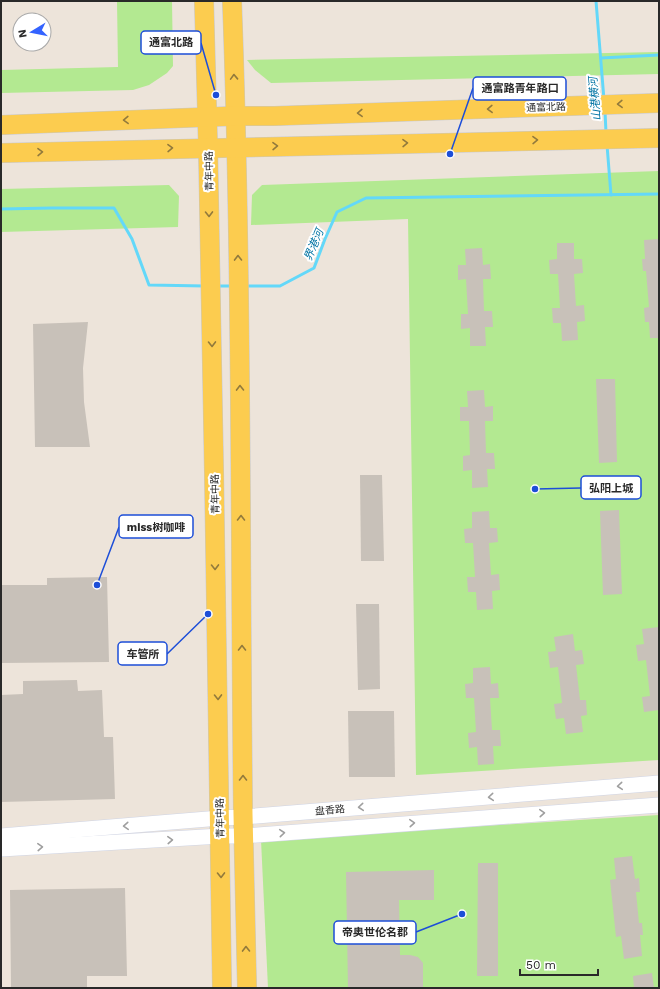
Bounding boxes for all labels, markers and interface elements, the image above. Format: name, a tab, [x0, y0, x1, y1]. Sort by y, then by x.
north arrow	[12, 12, 52, 52]
text: N	[16, 29, 30, 39]
callout: 通富北路	[141, 31, 201, 54]
text: 通富北路	[149, 36, 194, 49]
one-way arrow	[230, 74, 238, 80]
water label: 山港横河	[586, 75, 603, 121]
callout: 通富路青年路口	[473, 77, 566, 100]
text: 通富路青年路口	[482, 82, 559, 95]
one-way arrow	[617, 100, 623, 108]
street label: 通富北路	[526, 101, 566, 113]
one-way arrow	[487, 105, 493, 113]
one-way arrow	[357, 109, 363, 118]
one-way arrow	[123, 116, 129, 124]
one-way arrow	[532, 136, 538, 145]
one-way arrow	[402, 139, 408, 147]
one-way arrow	[272, 142, 278, 150]
one-way arrow	[167, 144, 173, 153]
one-way arrow	[37, 147, 43, 156]
street label: 青年中路	[203, 151, 215, 191]
one-way arrow	[205, 211, 214, 217]
water label: 界港河	[302, 225, 327, 263]
one-way arrow	[233, 255, 242, 261]
one-way arrow	[208, 341, 216, 347]
one-way arrow	[236, 385, 244, 391]
street label: 青年中路	[209, 474, 221, 514]
callout: 弘阳上城	[581, 476, 641, 499]
text: 弘阳上城	[589, 482, 634, 495]
callout: miss树咖啡	[119, 515, 193, 538]
one-way arrow	[237, 515, 245, 521]
text: miss树咖啡	[127, 521, 185, 534]
one-way arrow	[211, 564, 219, 570]
callout: 车管所	[118, 642, 167, 665]
one-way arrow	[238, 645, 246, 651]
text: 车管所	[127, 648, 160, 661]
one-way arrow	[214, 694, 222, 700]
one-way arrow	[239, 775, 247, 781]
one-way arrow	[617, 781, 623, 790]
one-way arrow	[488, 792, 494, 801]
street label: 青年中路	[214, 798, 226, 838]
street label: 盘香路	[315, 803, 345, 817]
one-way arrow	[358, 803, 364, 812]
one-way arrow	[539, 809, 545, 818]
one-way arrow	[409, 818, 415, 827]
one-way arrow	[123, 822, 129, 831]
one-way arrow	[279, 828, 285, 837]
one-way arrow	[167, 835, 173, 844]
one-way arrow	[37, 843, 43, 851]
one-way arrow	[217, 872, 225, 878]
callout: 帝奥世伦名郡	[334, 921, 416, 944]
text: 帝奥世伦名郡	[342, 926, 408, 939]
one-way arrow	[242, 946, 250, 952]
scale bar	[520, 951, 598, 977]
text: 50 m	[526, 958, 556, 972]

